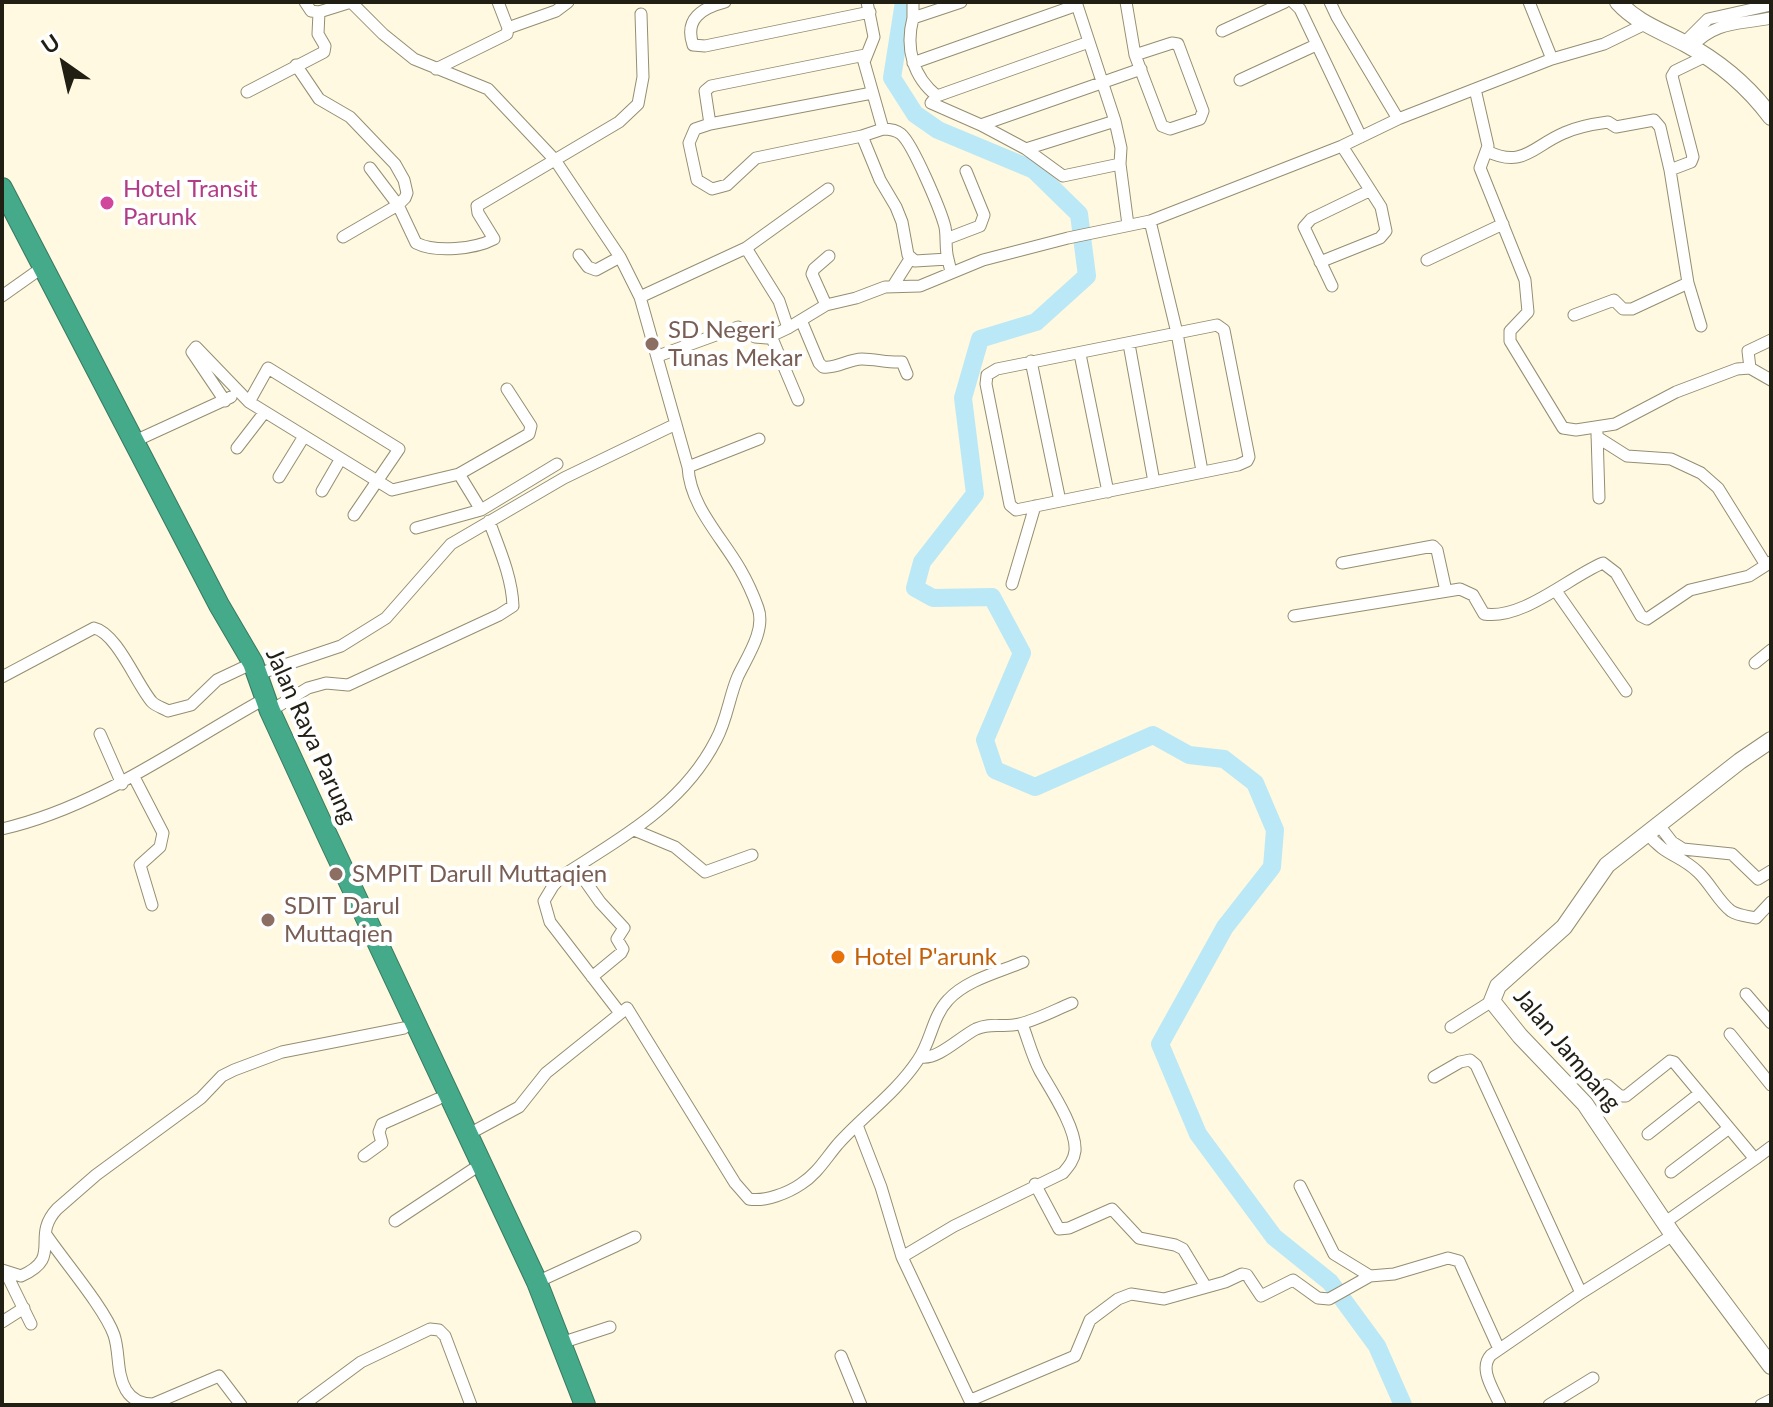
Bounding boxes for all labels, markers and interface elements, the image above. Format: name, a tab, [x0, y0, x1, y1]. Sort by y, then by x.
north arrow	[24, 24, 104, 104]
text: U	[36, 28, 65, 59]
place label: Hotel Transit Parunk	[123, 175, 258, 231]
marker: Hotel Transit Parunk	[98, 194, 116, 212]
place label: SD Negeri Tunas Mekar	[668, 316, 802, 372]
marker: SD Negeri Tunas Mekar	[643, 335, 661, 353]
street label: Jalan Raya Parung	[259, 644, 363, 828]
place label: SMPIT Darull Muttaqien	[352, 860, 607, 888]
marker: SMPIT Darull Muttaqien	[327, 865, 345, 883]
place label: SDIT Darul Muttaqien	[284, 892, 400, 948]
marker: SDIT Darul Muttaqien	[259, 911, 277, 929]
place label: Hotel P'arunk	[854, 943, 997, 971]
marker: Hotel P'arunk	[829, 948, 847, 966]
street label: Jalan Jampang	[1507, 983, 1627, 1117]

